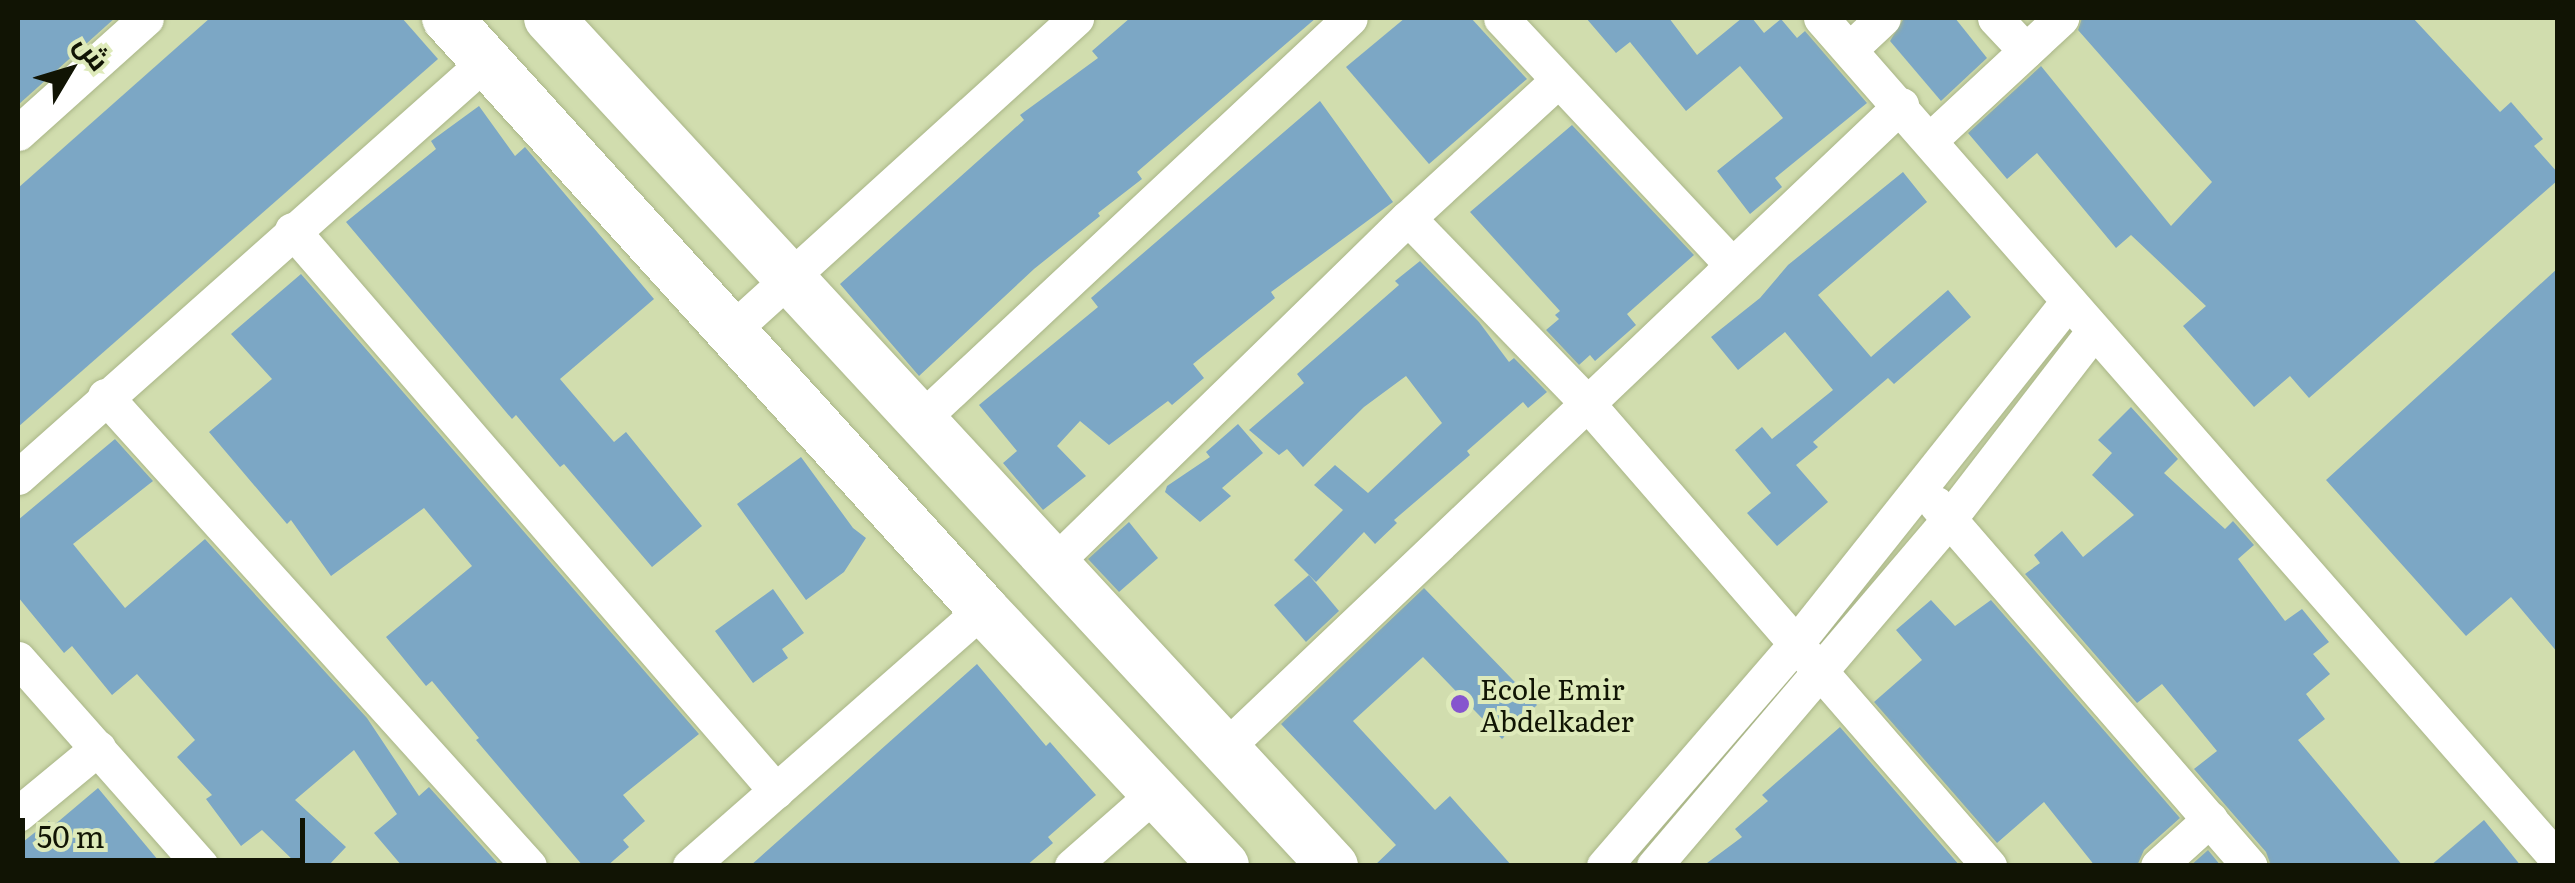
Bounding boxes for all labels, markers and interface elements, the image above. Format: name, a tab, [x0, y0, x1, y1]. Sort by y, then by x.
north arrow	[20, 20, 120, 120]
text: ش	[66, 24, 121, 79]
place label: Ecole Emir Abdelkader	[1480, 671, 1634, 737]
marker: Ecole Emir Abdelkader	[1449, 693, 1471, 715]
scale bar	[25, 798, 310, 860]
text: 50 m	[37, 813, 105, 857]

